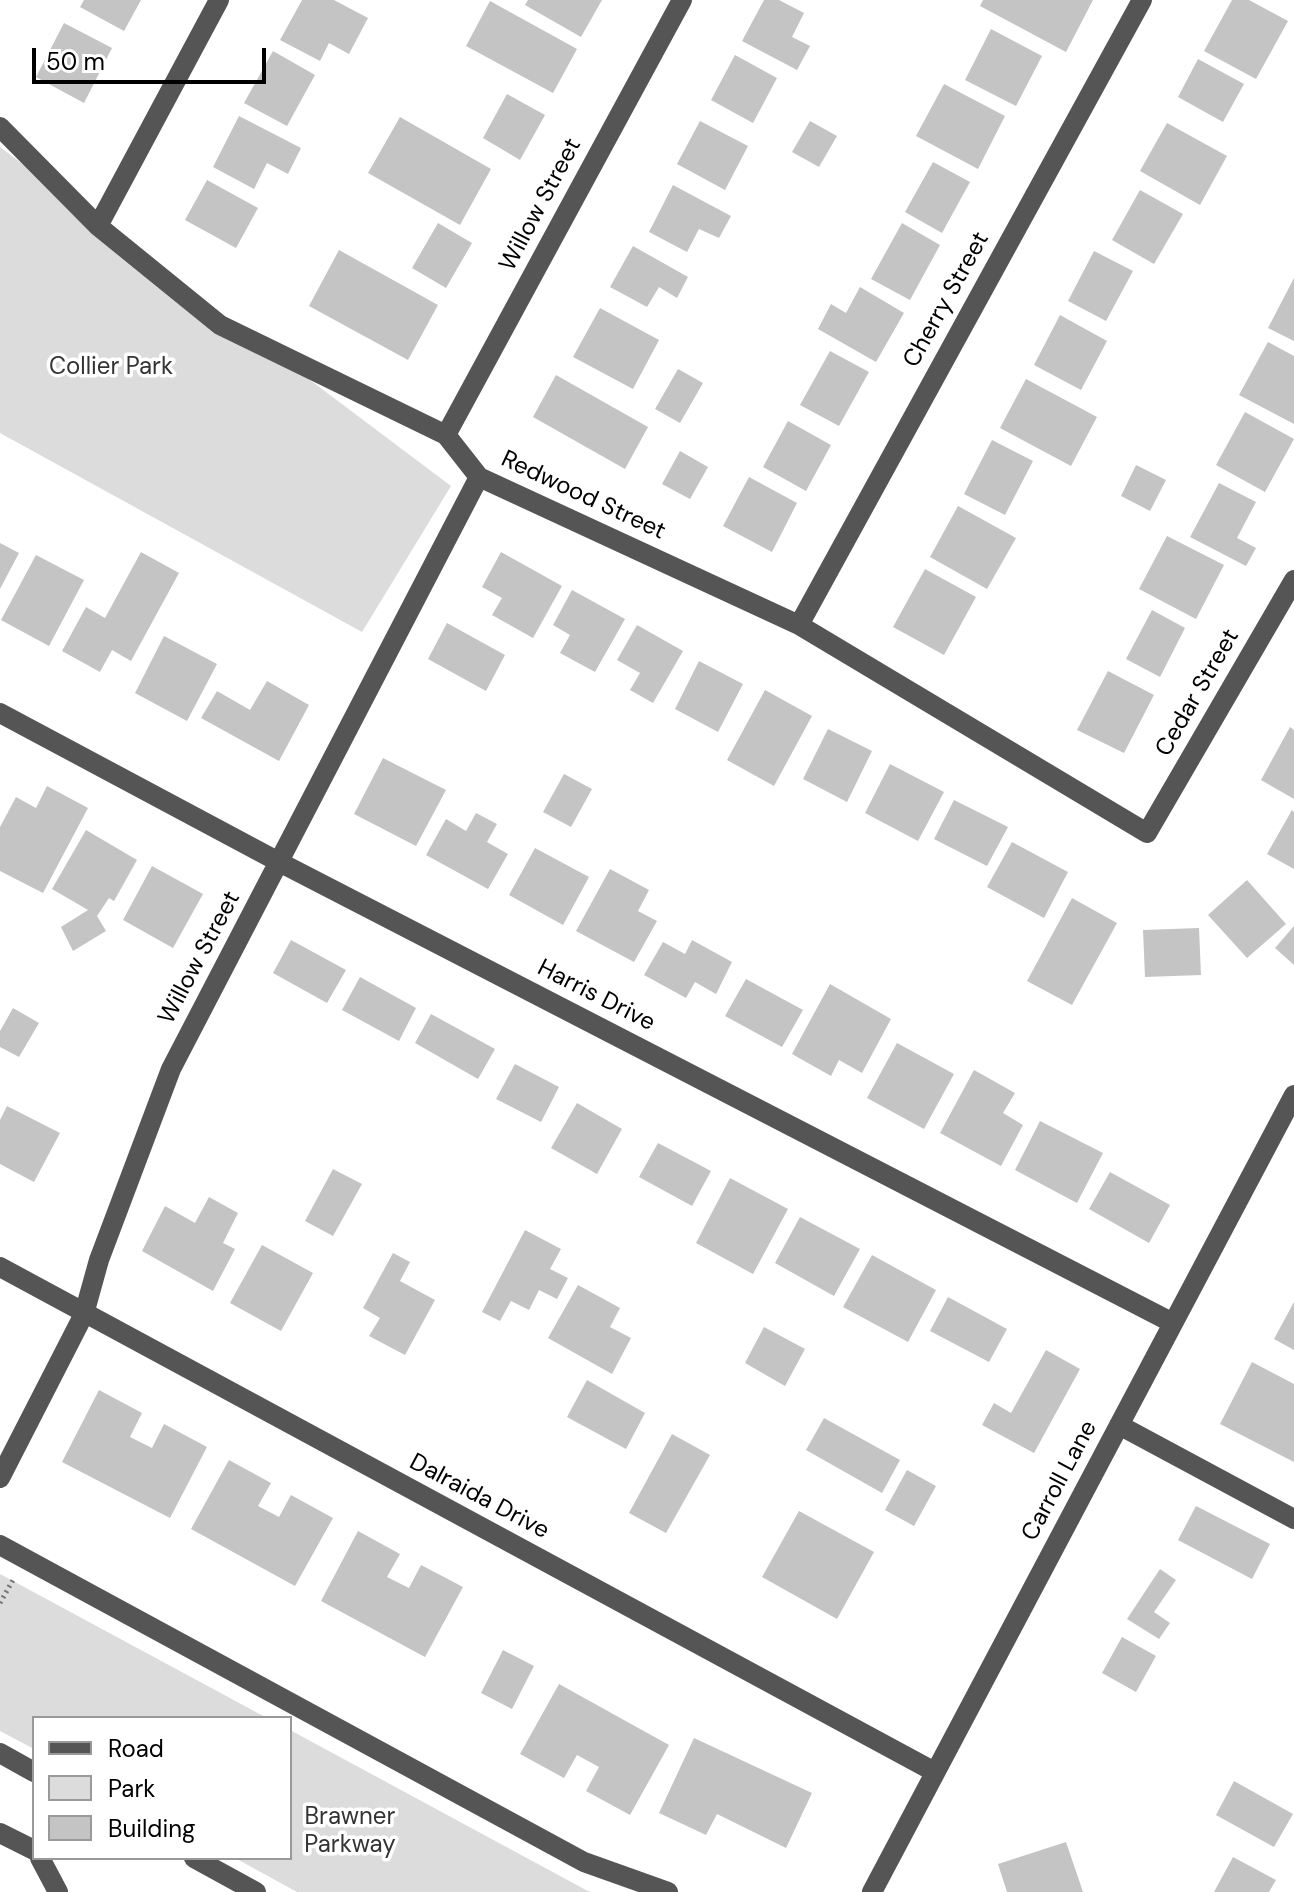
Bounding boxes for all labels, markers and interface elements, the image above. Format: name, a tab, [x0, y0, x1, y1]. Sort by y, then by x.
scale bar	[36, 32, 270, 82]
text: 50 m	[46, 46, 105, 77]
street label: Willow Street	[494, 134, 588, 276]
street label: Cherry Street	[898, 227, 996, 373]
park label: Collier Park	[49, 354, 173, 382]
street label: Redwood Street	[496, 445, 670, 547]
street label: Cedar Street	[1150, 624, 1246, 762]
street label: Willow Street	[153, 887, 247, 1029]
street label: Harris Drive	[532, 954, 660, 1038]
street label: Carroll Lane	[1016, 1416, 1104, 1546]
street label: Dalraida Drive	[404, 1448, 554, 1546]
legend	[32, 1716, 292, 1860]
text: Road	[108, 1733, 164, 1764]
text: Park	[108, 1773, 155, 1804]
park label: Brawner Parkway	[304, 1804, 396, 1860]
text: Building	[108, 1813, 195, 1844]

